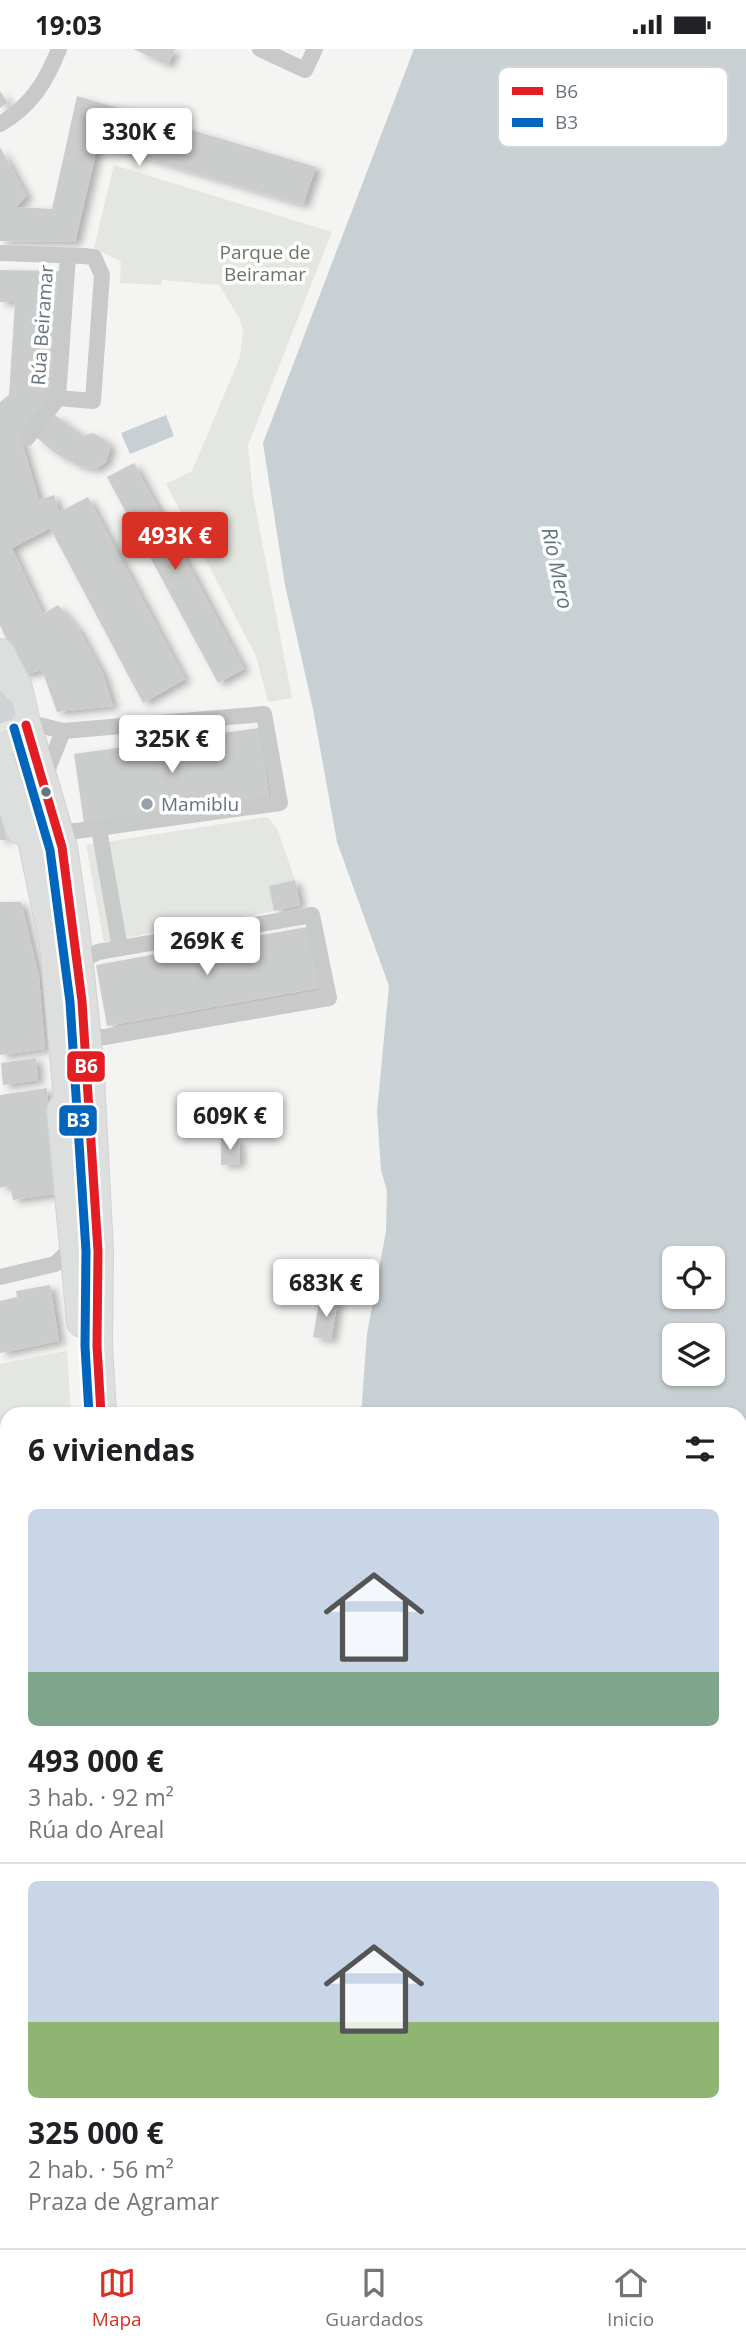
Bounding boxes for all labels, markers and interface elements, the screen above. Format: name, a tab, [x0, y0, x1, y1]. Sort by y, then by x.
text: 19:03	[35, 7, 102, 43]
legend	[498, 67, 728, 147]
text: B6	[555, 78, 578, 104]
pin: 330K €	[82, 109, 196, 168]
text: B3	[555, 109, 578, 135]
text: 330K €	[102, 115, 176, 147]
park label: Parque de Beiramar	[220, 239, 310, 287]
street label: Rúa Beiramar	[25, 264, 59, 386]
pin: 493K €	[118, 512, 232, 572]
text: 493K €	[138, 519, 212, 551]
water label: Río Mero	[536, 525, 580, 611]
pin: 325K €	[115, 715, 229, 775]
text: 325K €	[135, 722, 209, 754]
unlabelled marker	[39, 785, 53, 799]
place label: Mamiblu	[161, 791, 239, 817]
marker: Mamiblu	[139, 796, 155, 812]
pin: 269K €	[150, 918, 264, 977]
text: 269K €	[170, 924, 244, 956]
line badge: B6	[66, 1050, 106, 1083]
text: B6	[74, 1053, 98, 1079]
pin: 609K €	[173, 1093, 287, 1152]
text: 609K €	[193, 1099, 267, 1131]
line badge: B3	[58, 1104, 98, 1137]
text: B3	[66, 1107, 90, 1133]
map controls	[662, 1246, 725, 1386]
button: locate	[662, 1246, 725, 1309]
pin: 683K €	[269, 1259, 383, 1319]
text: 683K €	[289, 1266, 363, 1298]
button: layers	[662, 1323, 725, 1386]
text: 6 viviendas	[28, 1429, 195, 1470]
icon: filters	[681, 1430, 719, 1468]
icon: home	[311, 1554, 437, 1680]
text: 493 000 €	[28, 1740, 164, 1781]
text: 3 hab. · 92 m²	[28, 1781, 174, 1813]
text: Rúa do Areal	[28, 1813, 164, 1845]
icon: home	[311, 1926, 437, 2052]
text: 325 000 €	[28, 2112, 164, 2153]
text: 2 hab. · 56 m²	[28, 2153, 174, 2185]
text: Praza de Agramar	[28, 2185, 219, 2217]
tab: Mapa	[92, 2264, 142, 2332]
tab: Guardados	[325, 2264, 423, 2332]
tab: Inicio	[607, 2264, 654, 2332]

